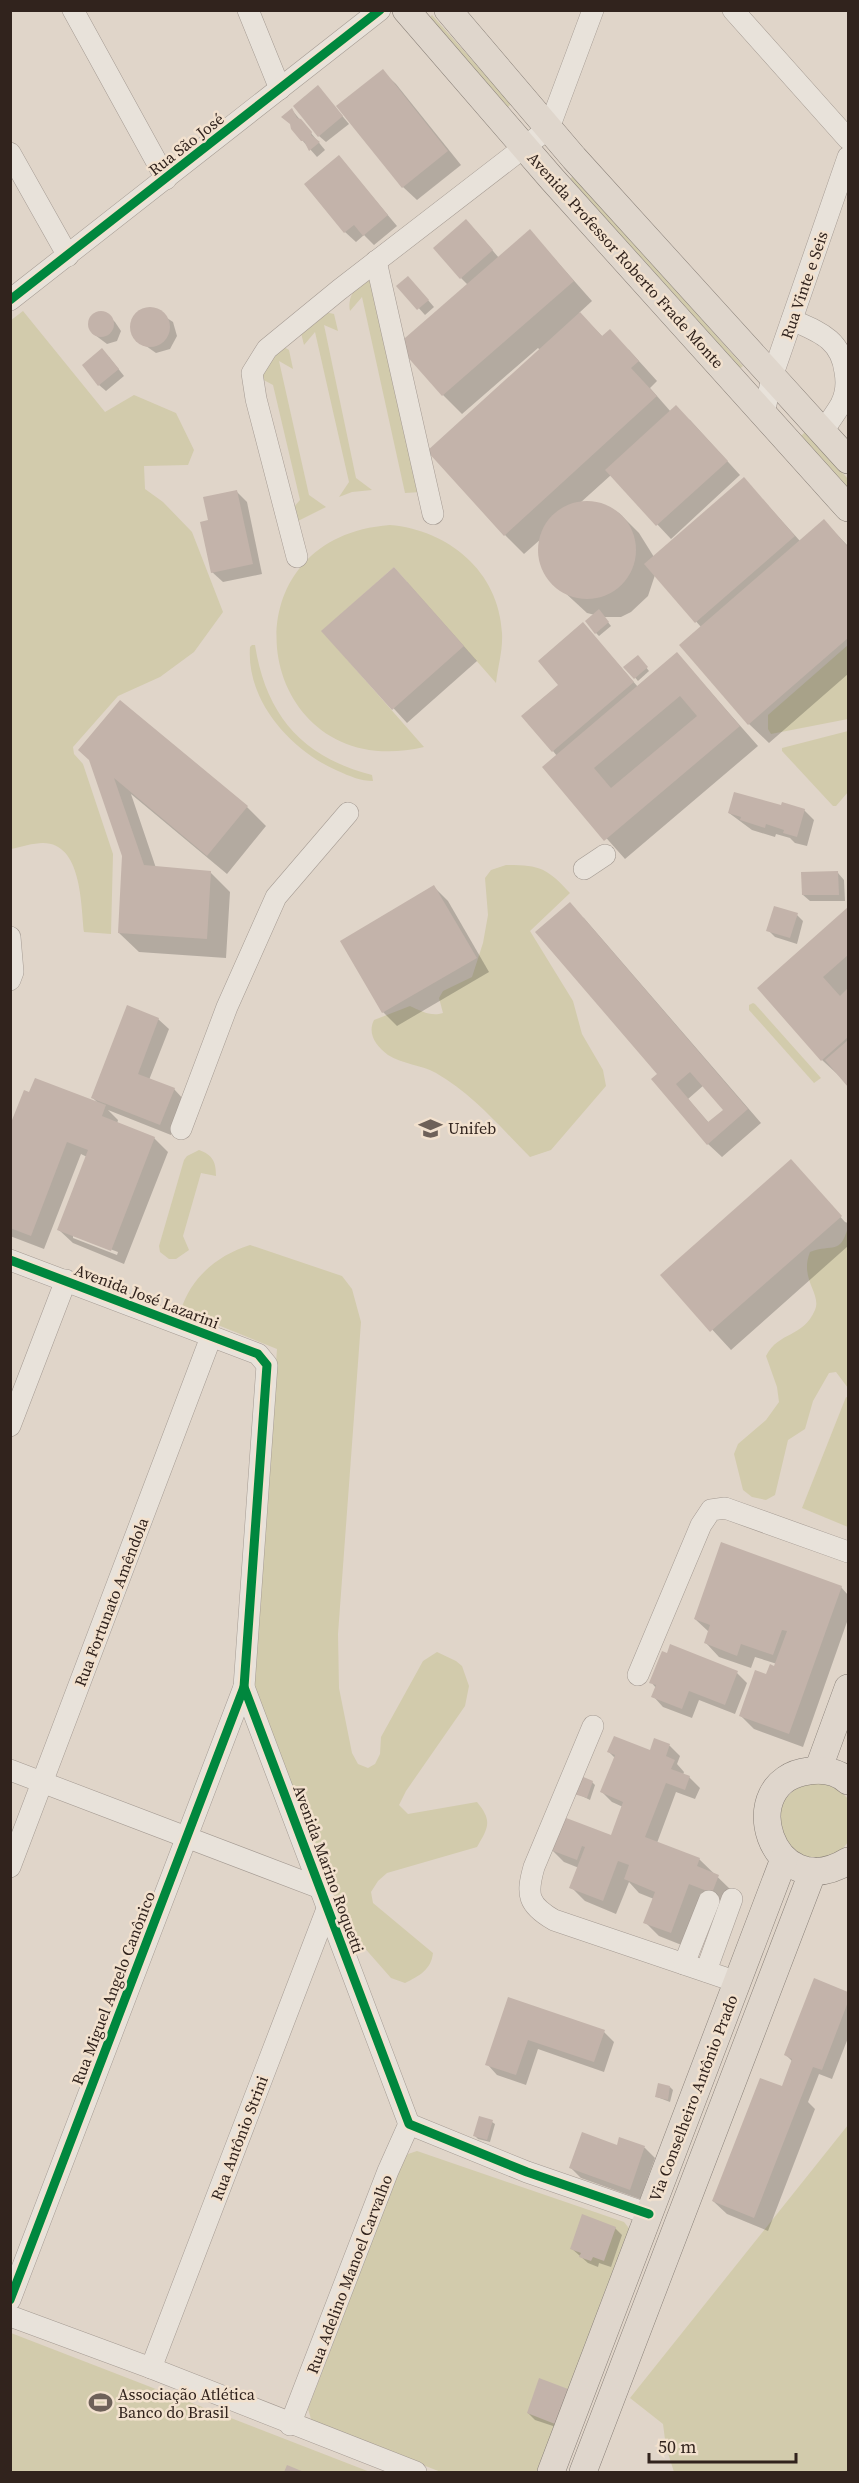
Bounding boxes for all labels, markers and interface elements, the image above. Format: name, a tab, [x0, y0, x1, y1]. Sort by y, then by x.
street label: Rua São José	[144, 108, 228, 180]
street label: Avenida Professor Roberto Frade Monte	[523, 147, 729, 373]
street label: Rua Vinte e Seis	[775, 228, 833, 342]
school or university icon: Unifeb	[417, 1115, 443, 1141]
place label: Unifeb	[448, 1117, 496, 1139]
street label: Avenida José Lazarini	[72, 1258, 223, 1334]
street label: Rua Fortunato Amêndola	[69, 1514, 154, 1690]
street label: Avenida Marino Roquetti	[288, 1782, 370, 1956]
street label: Rua Miguel Angelo Canônico	[66, 1888, 160, 2088]
street label: Via Conselheiro Antônio Prado	[643, 1991, 743, 2205]
street label: Rua Antônio Strini	[205, 2072, 273, 2204]
street label: Rua Adelino Manoel Carvalho	[301, 2171, 397, 2377]
place label: Associação Atlética Banco do Brasil	[118, 2383, 256, 2423]
sports icon: Associação Atlética Banco do Brasil	[87, 2390, 113, 2416]
scale bar	[649, 2426, 796, 2464]
text: 50 m	[658, 2434, 696, 2459]

